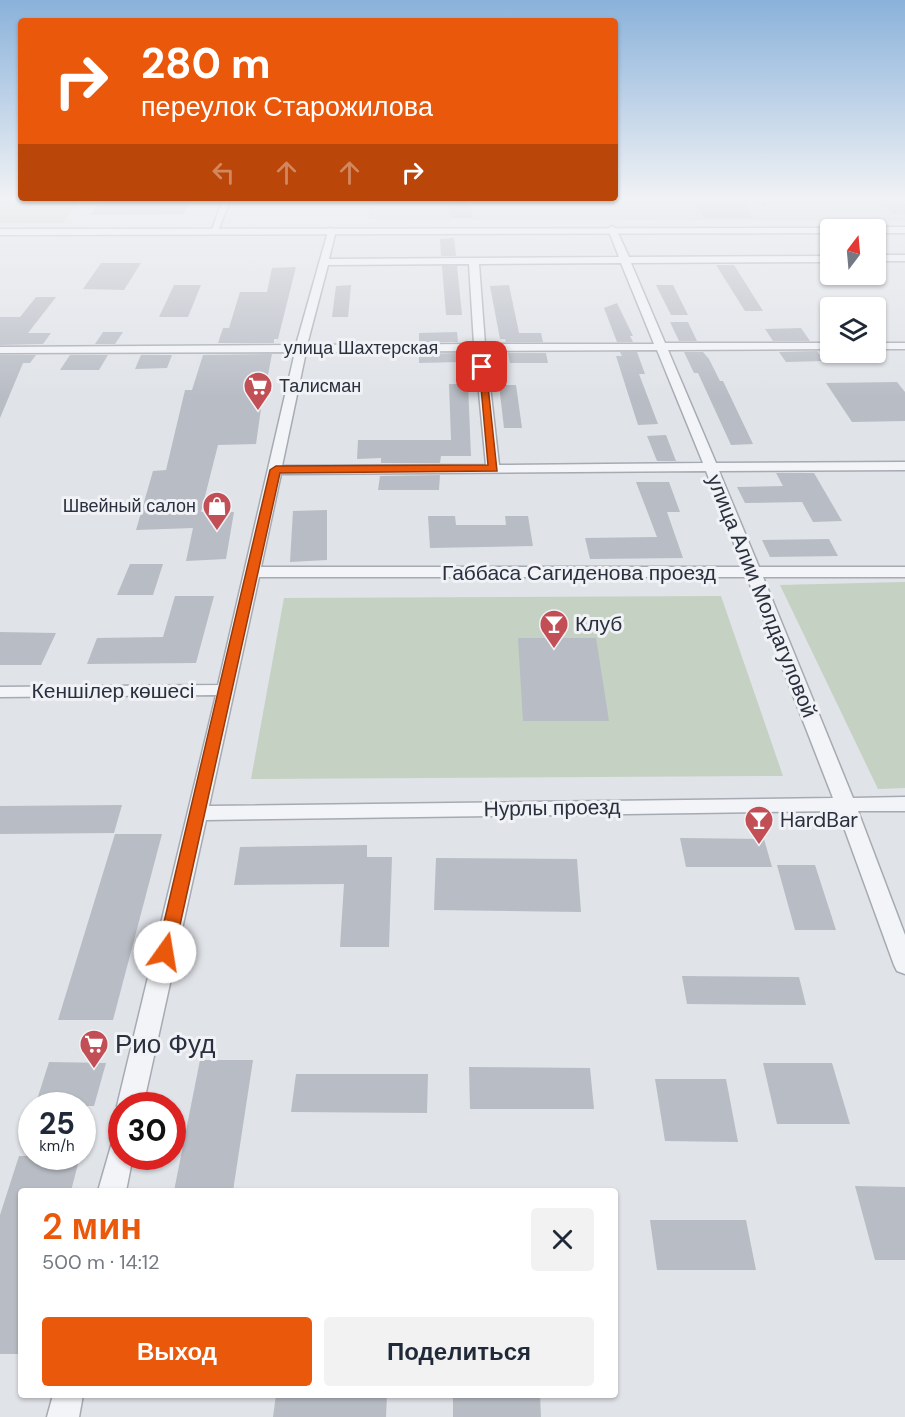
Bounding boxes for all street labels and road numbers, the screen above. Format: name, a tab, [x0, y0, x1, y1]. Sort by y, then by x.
street label: улица Шахтерская	[284, 336, 438, 360]
street label: улица Алии Молдагуловой	[700, 470, 824, 722]
street label: Габбаса Сагиденова проезд	[442, 559, 716, 587]
street label: Кеншілер көшесі	[32, 677, 194, 705]
street label: Нурлы проезд	[483, 793, 621, 823]

